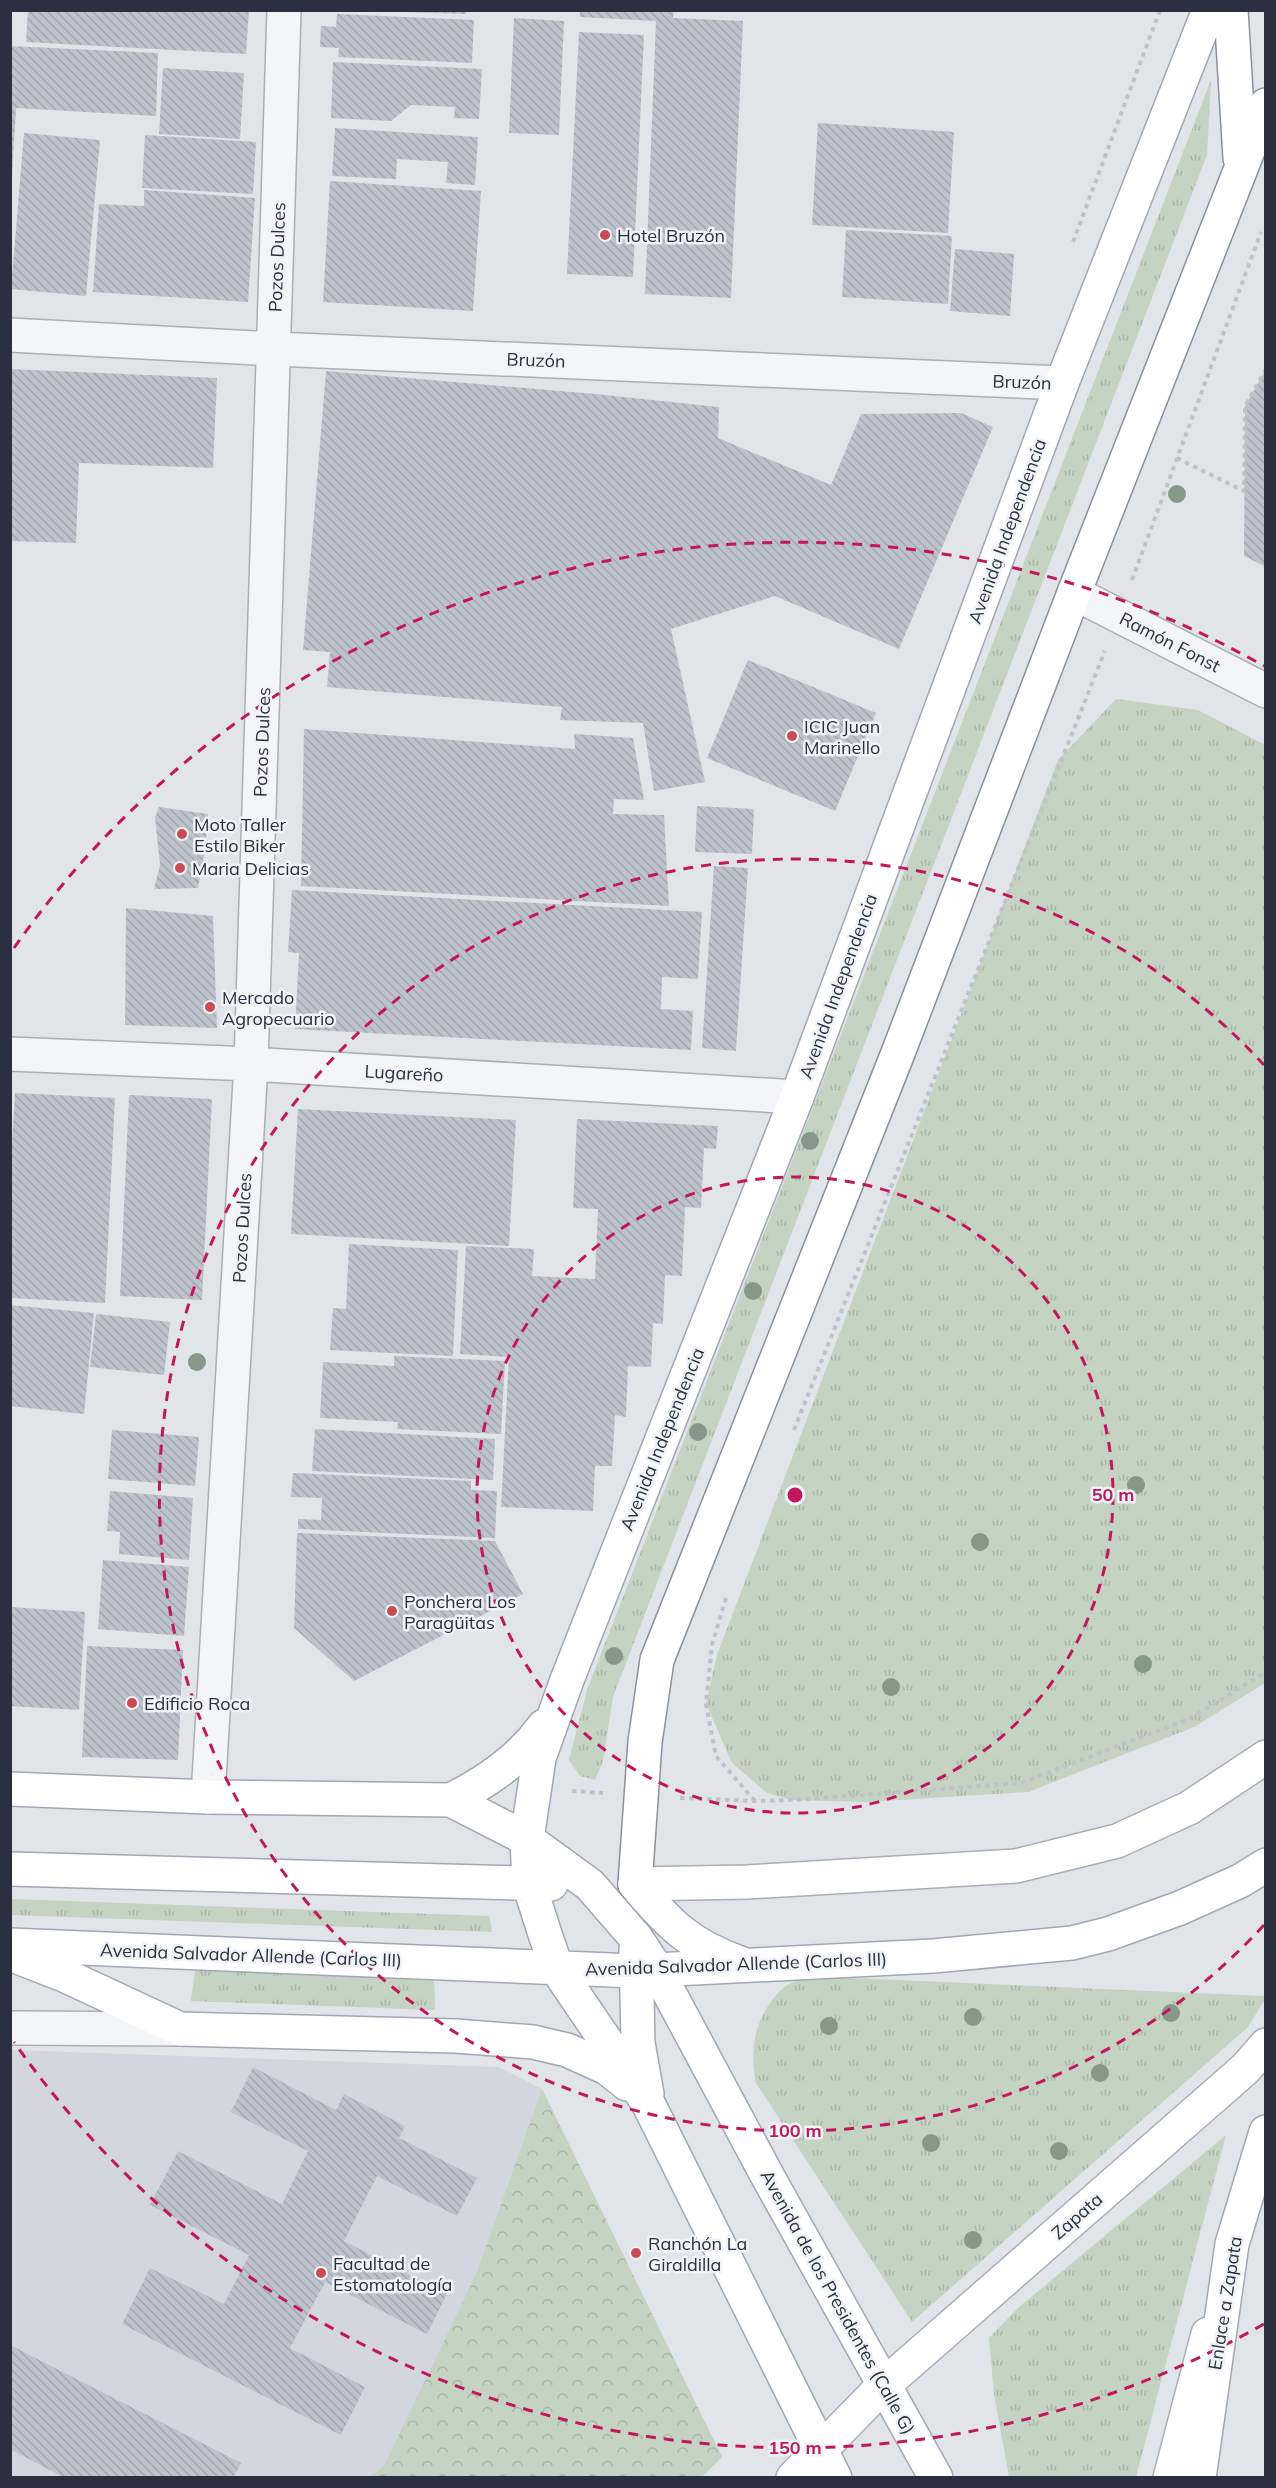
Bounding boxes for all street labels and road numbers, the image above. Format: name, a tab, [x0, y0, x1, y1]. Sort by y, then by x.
street label: Pozos Dulces	[264, 202, 290, 312]
street label: Bruzón	[506, 347, 566, 373]
street label: Bruzón	[992, 369, 1052, 395]
street label: Avenida Independencia	[963, 435, 1051, 627]
street label: Ramón Fonst	[1116, 607, 1224, 677]
street label: Pozos Dulces	[249, 687, 275, 797]
street label: Avenida Independencia	[794, 890, 882, 1082]
street label: Lugareño	[364, 1059, 444, 1087]
street label: Pozos Dulces	[228, 1172, 256, 1284]
street label: Avenida Independencia	[615, 1344, 709, 1534]
street label: Avenida Salvador Allende (Carlos III)	[100, 1938, 402, 1972]
street label: Avenida Salvador Allende (Carlos III)	[585, 1947, 887, 1981]
street label: Avenida de los Presidentes (Calle G)	[756, 2166, 920, 2438]
street label: Zapata	[1047, 2188, 1107, 2244]
street label: Enlace a Zapata	[1203, 2235, 1247, 2371]

